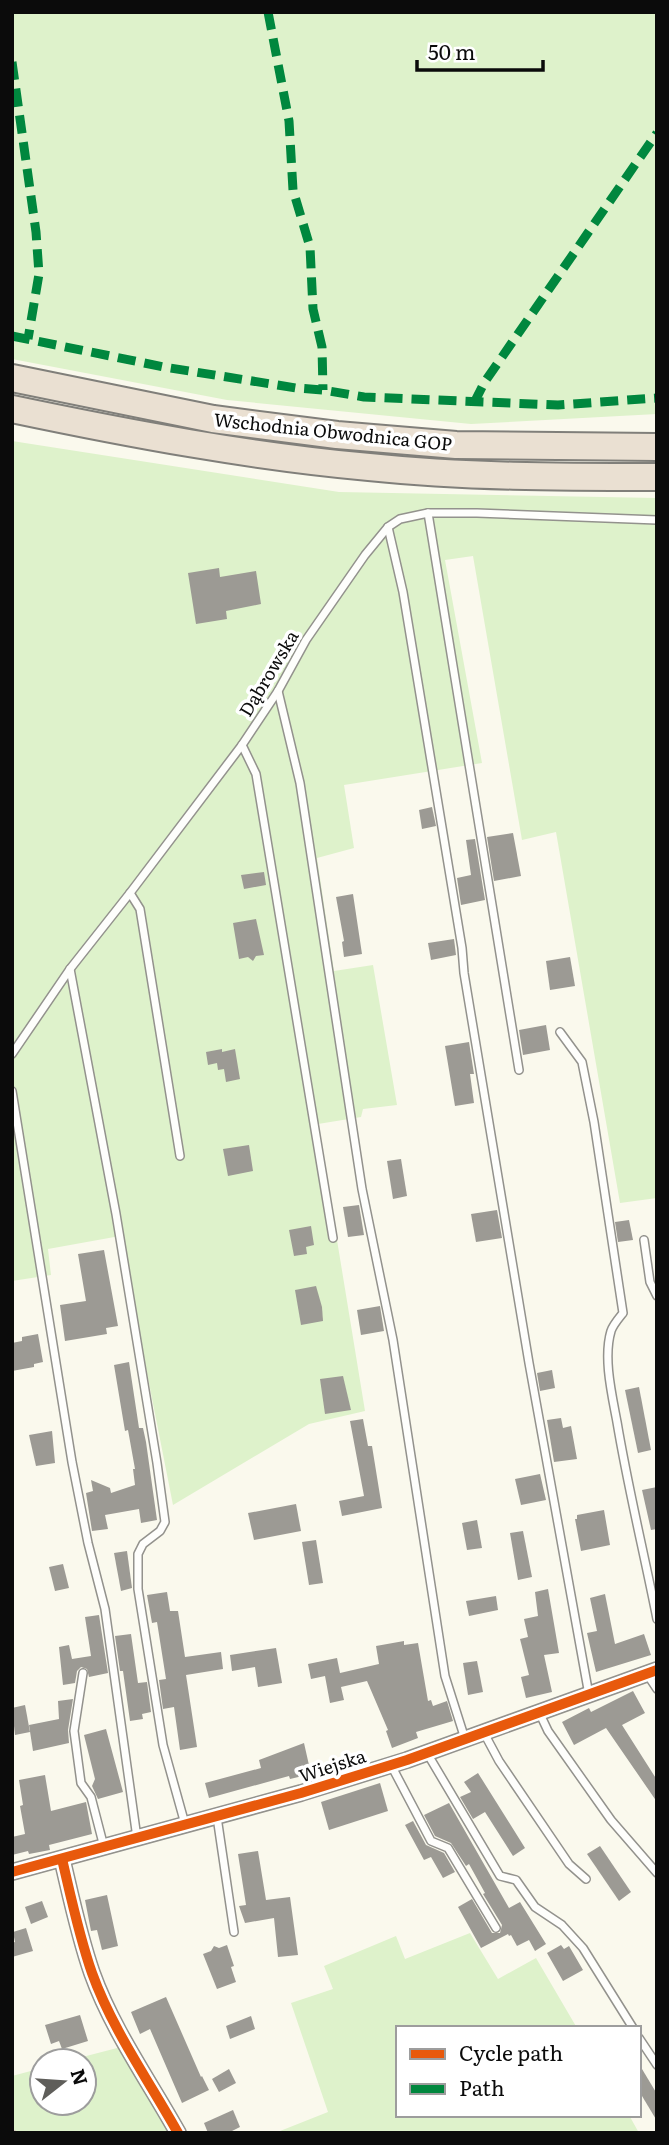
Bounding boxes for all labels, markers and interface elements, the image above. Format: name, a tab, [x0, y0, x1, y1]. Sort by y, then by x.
scale bar	[417, 28, 543, 72]
text: 50 m	[428, 35, 475, 66]
street label: Wschodnia Obwodnica GOP	[213, 405, 454, 457]
street label: Dąbrowska	[232, 624, 305, 721]
street label: Wiejska	[295, 1741, 369, 1789]
legend	[396, 2026, 641, 2117]
text: Cycle path	[459, 2036, 563, 2067]
north arrow	[28, 2047, 98, 2117]
text: N	[64, 2065, 96, 2089]
text: Path	[459, 2071, 505, 2102]

